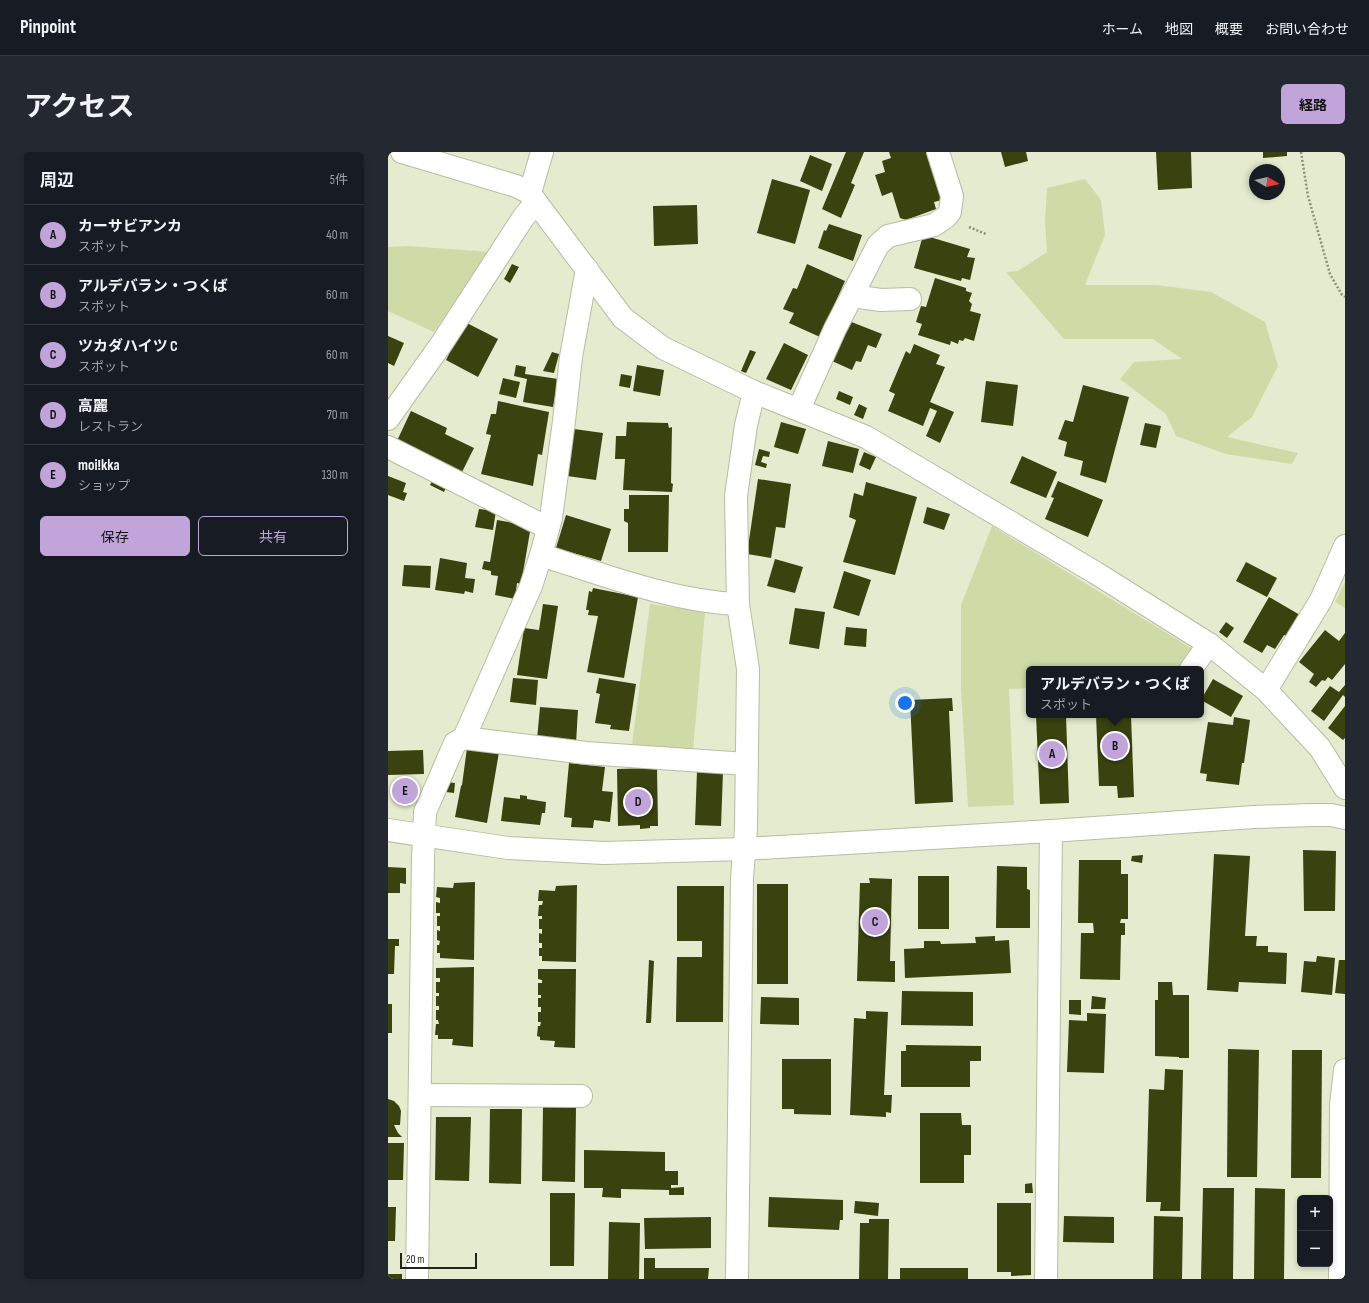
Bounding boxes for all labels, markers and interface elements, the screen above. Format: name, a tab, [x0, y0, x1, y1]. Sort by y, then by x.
text: Pinpoint	[20, 16, 76, 39]
text: ホーム	[1101, 21, 1143, 38]
text: 地図	[1165, 21, 1193, 38]
text: 概要	[1215, 21, 1243, 38]
text: お問い合わせ	[1265, 21, 1349, 38]
button: 経路	[1281, 84, 1345, 124]
text: アクセス	[24, 91, 135, 124]
north arrow	[1249, 164, 1285, 200]
text: 周辺	[40, 171, 74, 191]
text: 5件	[330, 172, 348, 188]
text: カーサビアンカ	[78, 217, 182, 236]
text: A	[50, 227, 56, 243]
text: 40 m	[326, 227, 348, 243]
text: スポット	[78, 239, 130, 255]
text: アルデバラン・つくば	[78, 277, 228, 296]
text: B	[50, 287, 56, 303]
text: 60 m	[326, 287, 348, 303]
text: スポット	[78, 299, 130, 315]
text: ツカダハイツ C	[78, 337, 178, 356]
text: C	[50, 347, 56, 363]
text: 60 m	[326, 347, 348, 363]
text: スポット	[78, 359, 130, 375]
text: 高麗	[78, 397, 108, 416]
text: D	[50, 407, 56, 423]
text: 70 m	[327, 407, 348, 423]
text: レストラン	[78, 419, 143, 435]
text: moi!kka	[78, 456, 120, 475]
text: E	[50, 467, 56, 483]
text: 130 m	[322, 467, 348, 483]
text: ショップ	[78, 478, 130, 494]
button: 保存	[40, 516, 190, 556]
button: 共有	[198, 516, 348, 556]
popup	[1026, 666, 1204, 718]
text: アルデバラン・つくば	[1040, 675, 1190, 694]
your location	[895, 693, 915, 713]
text: スポット	[1040, 697, 1092, 713]
pin: B	[1102, 731, 1128, 761]
pin: A	[1039, 739, 1065, 769]
pin: E	[392, 776, 418, 806]
pin: D	[625, 787, 651, 817]
pin: C	[862, 907, 888, 937]
map controls	[1297, 1195, 1333, 1267]
button: +	[1297, 1195, 1333, 1231]
button: −	[1297, 1231, 1333, 1267]
scale bar	[400, 1251, 477, 1270]
text: 20 m	[406, 1253, 424, 1266]

